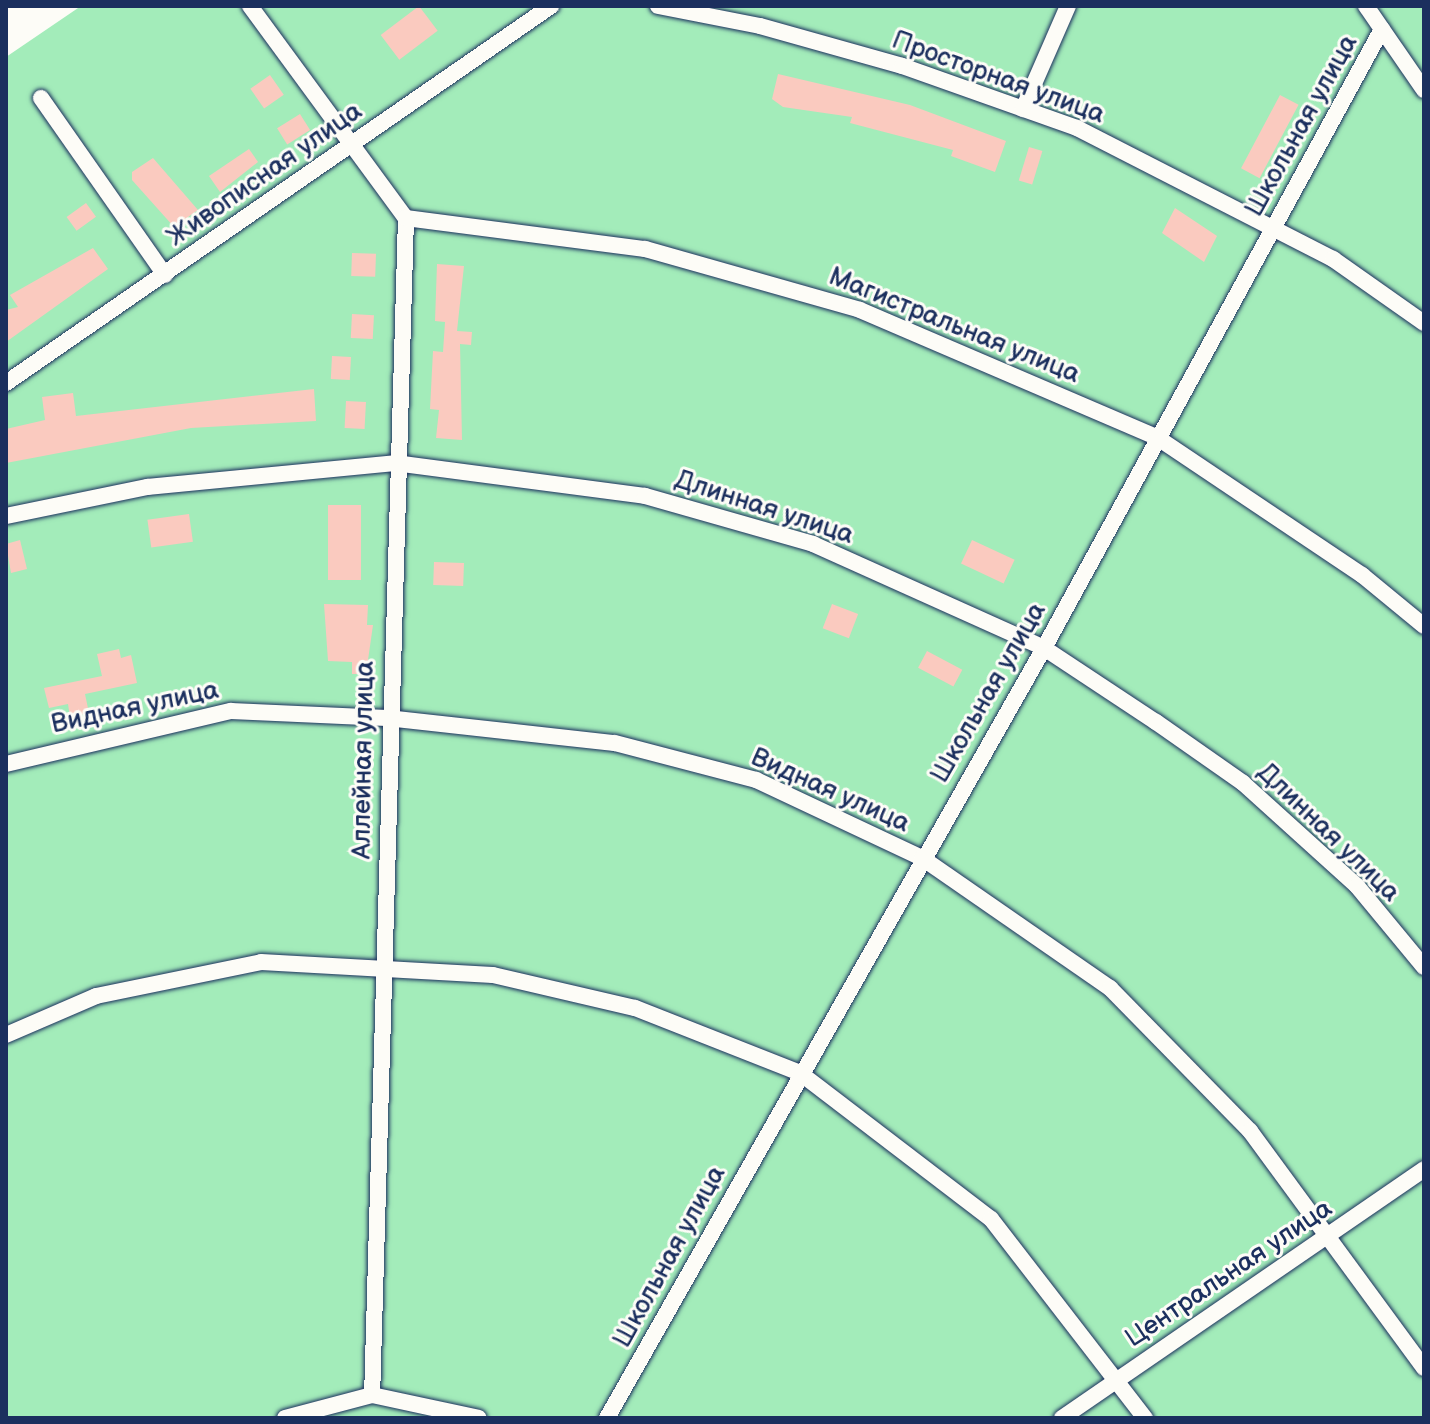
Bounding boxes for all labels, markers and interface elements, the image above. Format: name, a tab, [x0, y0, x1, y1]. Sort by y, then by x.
street label: Просторная улица	[888, 25, 1108, 131]
street label: Школьная улица	[1239, 30, 1365, 222]
street label: Живописная улица	[162, 96, 368, 254]
street label: Магистральная улица	[824, 261, 1084, 391]
street label: Длинная улица	[671, 464, 857, 552]
street label: Школьная улица	[925, 597, 1053, 789]
street label: Аллейная улица	[347, 661, 381, 859]
street label: Видная улица	[48, 675, 222, 741]
street label: Видная улица	[746, 742, 914, 840]
street label: Длинная улица	[1250, 757, 1406, 909]
street label: Школьная улица	[607, 1161, 733, 1353]
street label: Центральная улица	[1120, 1193, 1338, 1355]

